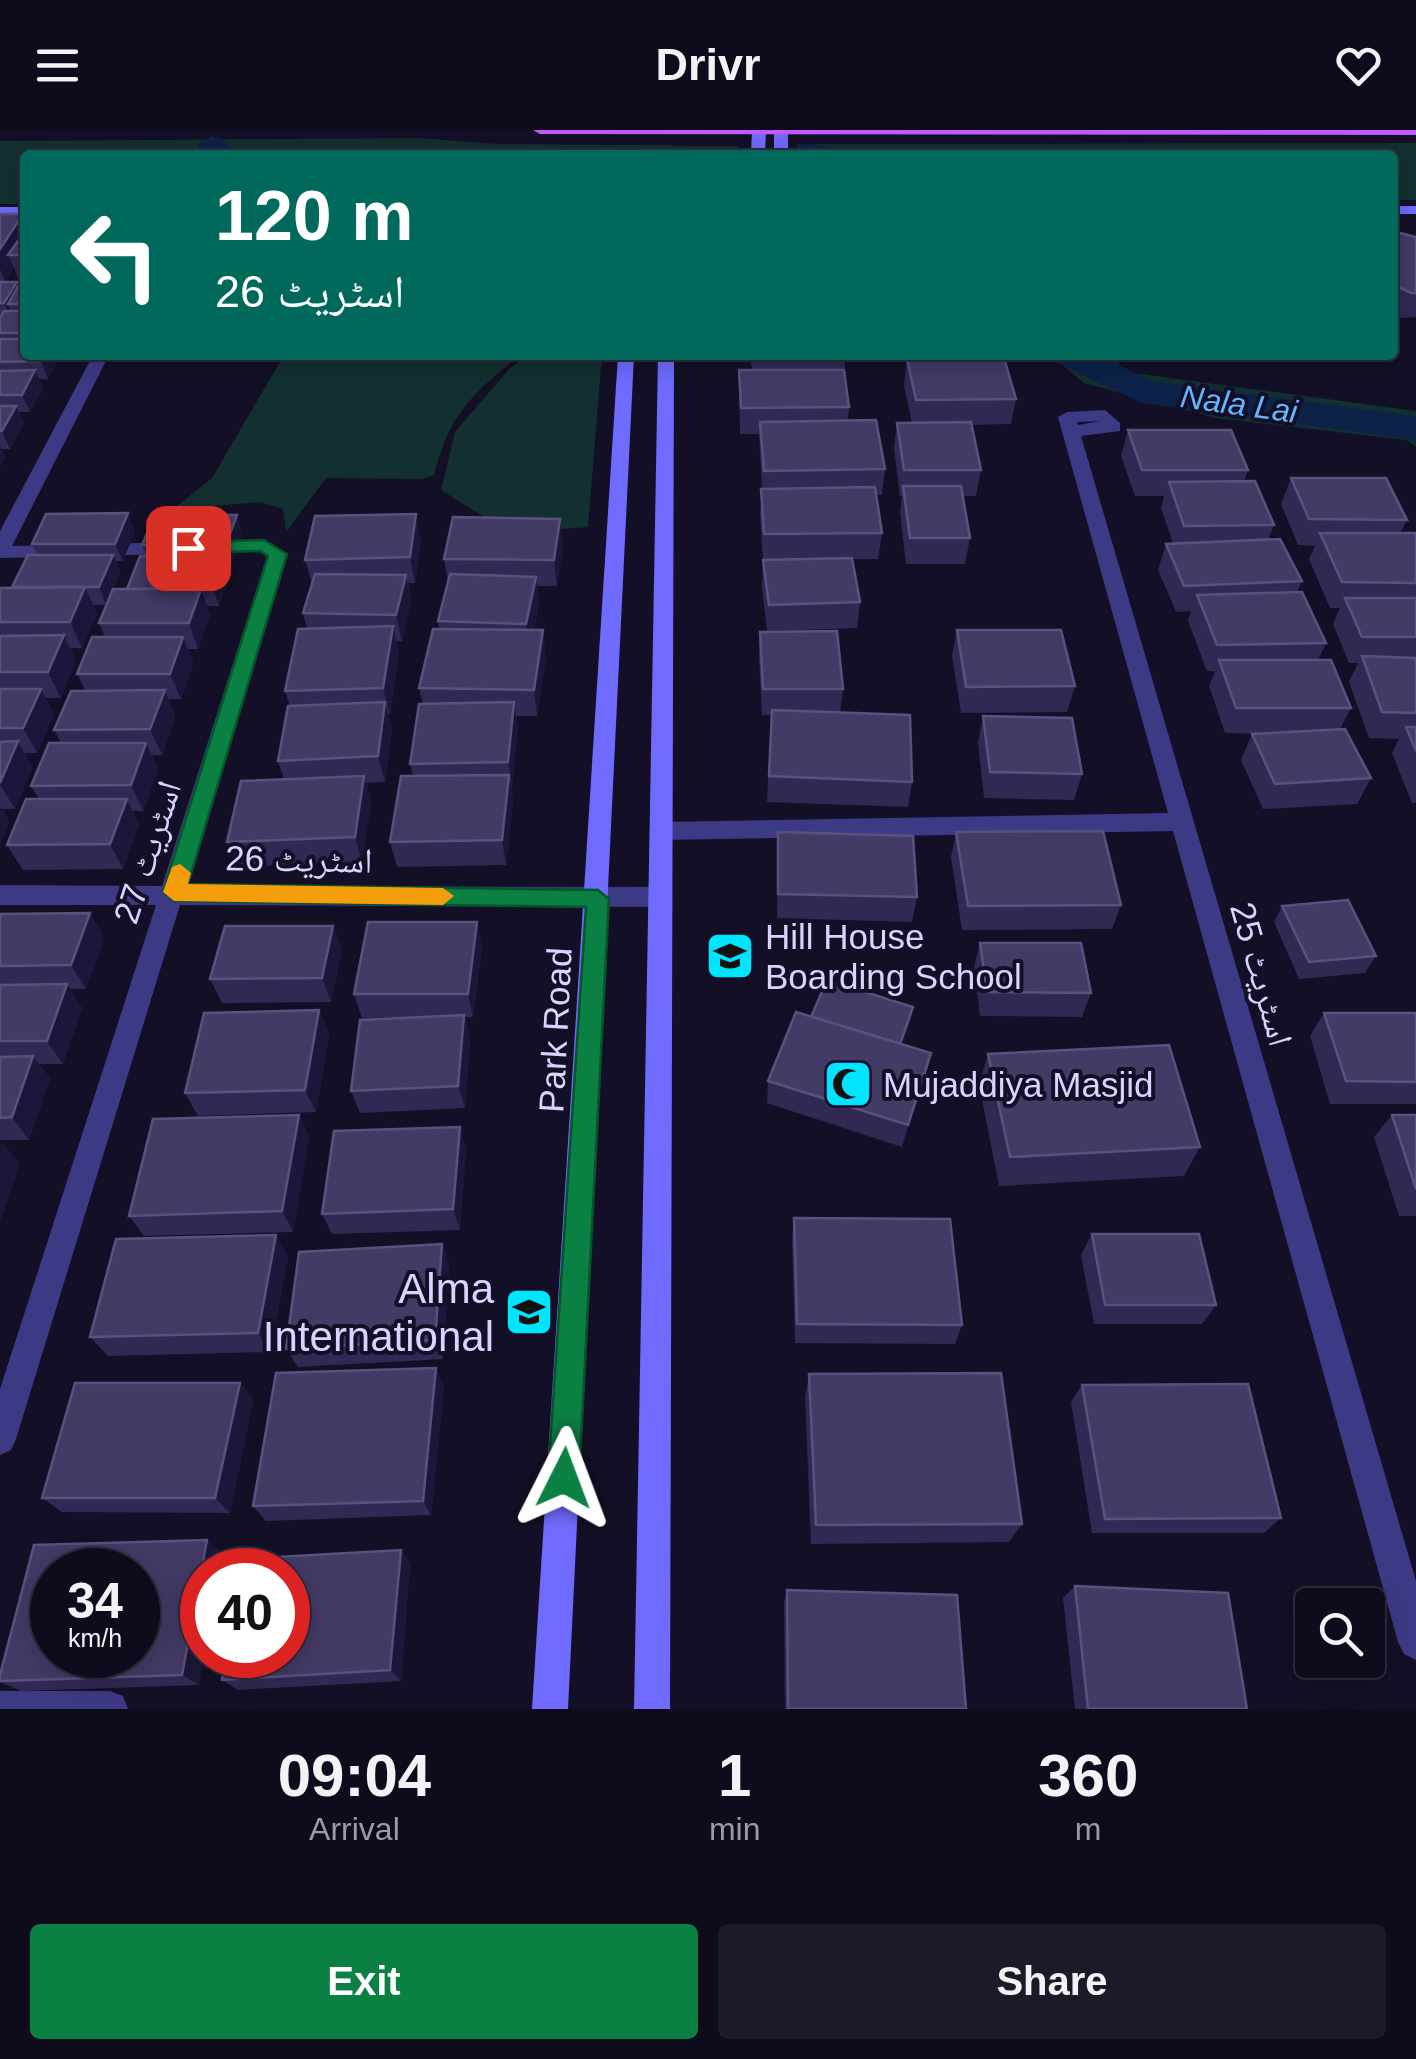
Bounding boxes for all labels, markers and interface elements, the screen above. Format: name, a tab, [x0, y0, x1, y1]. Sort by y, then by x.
icon: menu	[30, 38, 85, 93]
icon: heart	[1331, 38, 1386, 93]
text: Drivr	[655, 39, 761, 90]
text: 120 m	[215, 177, 413, 255]
icon: left	[50, 190, 180, 320]
text: اسٹریٹ 26	[215, 266, 404, 317]
water label: Nala Lai	[1178, 378, 1301, 430]
pin	[146, 506, 231, 591]
icon: arrive	[161, 521, 216, 576]
street label: اسٹریٹ 27	[106, 776, 189, 928]
street label: اسٹریٹ 26	[225, 838, 373, 880]
street label: اسٹریٹ 25	[1222, 898, 1301, 1050]
place label: Hill House Boarding School	[765, 917, 1022, 996]
school or university icon: Hill House Boarding School	[704, 930, 756, 982]
street label: Park Road	[531, 946, 579, 1114]
mosque icon: Mujaddiya Masjid	[822, 1058, 874, 1110]
place label: Mujaddiya Masjid	[883, 1065, 1153, 1104]
place label: Alma International	[263, 1265, 495, 1360]
school or university icon: Alma International	[503, 1286, 555, 1338]
position arrow	[512, 1426, 616, 1530]
speed limit sign: 40	[180, 1548, 310, 1678]
text: 34	[67, 1573, 123, 1629]
map controls	[1295, 1588, 1385, 1678]
button: search	[1295, 1588, 1385, 1678]
text: km/h	[68, 1624, 122, 1652]
text: 09:04	[278, 1742, 431, 1809]
text: 1	[718, 1742, 751, 1809]
text: 360	[1038, 1742, 1138, 1809]
text: Arrival	[309, 1811, 400, 1847]
text: min	[709, 1811, 760, 1847]
text: m	[1075, 1811, 1102, 1847]
button: Exit	[30, 1924, 698, 2039]
button: Share	[718, 1924, 1386, 2039]

